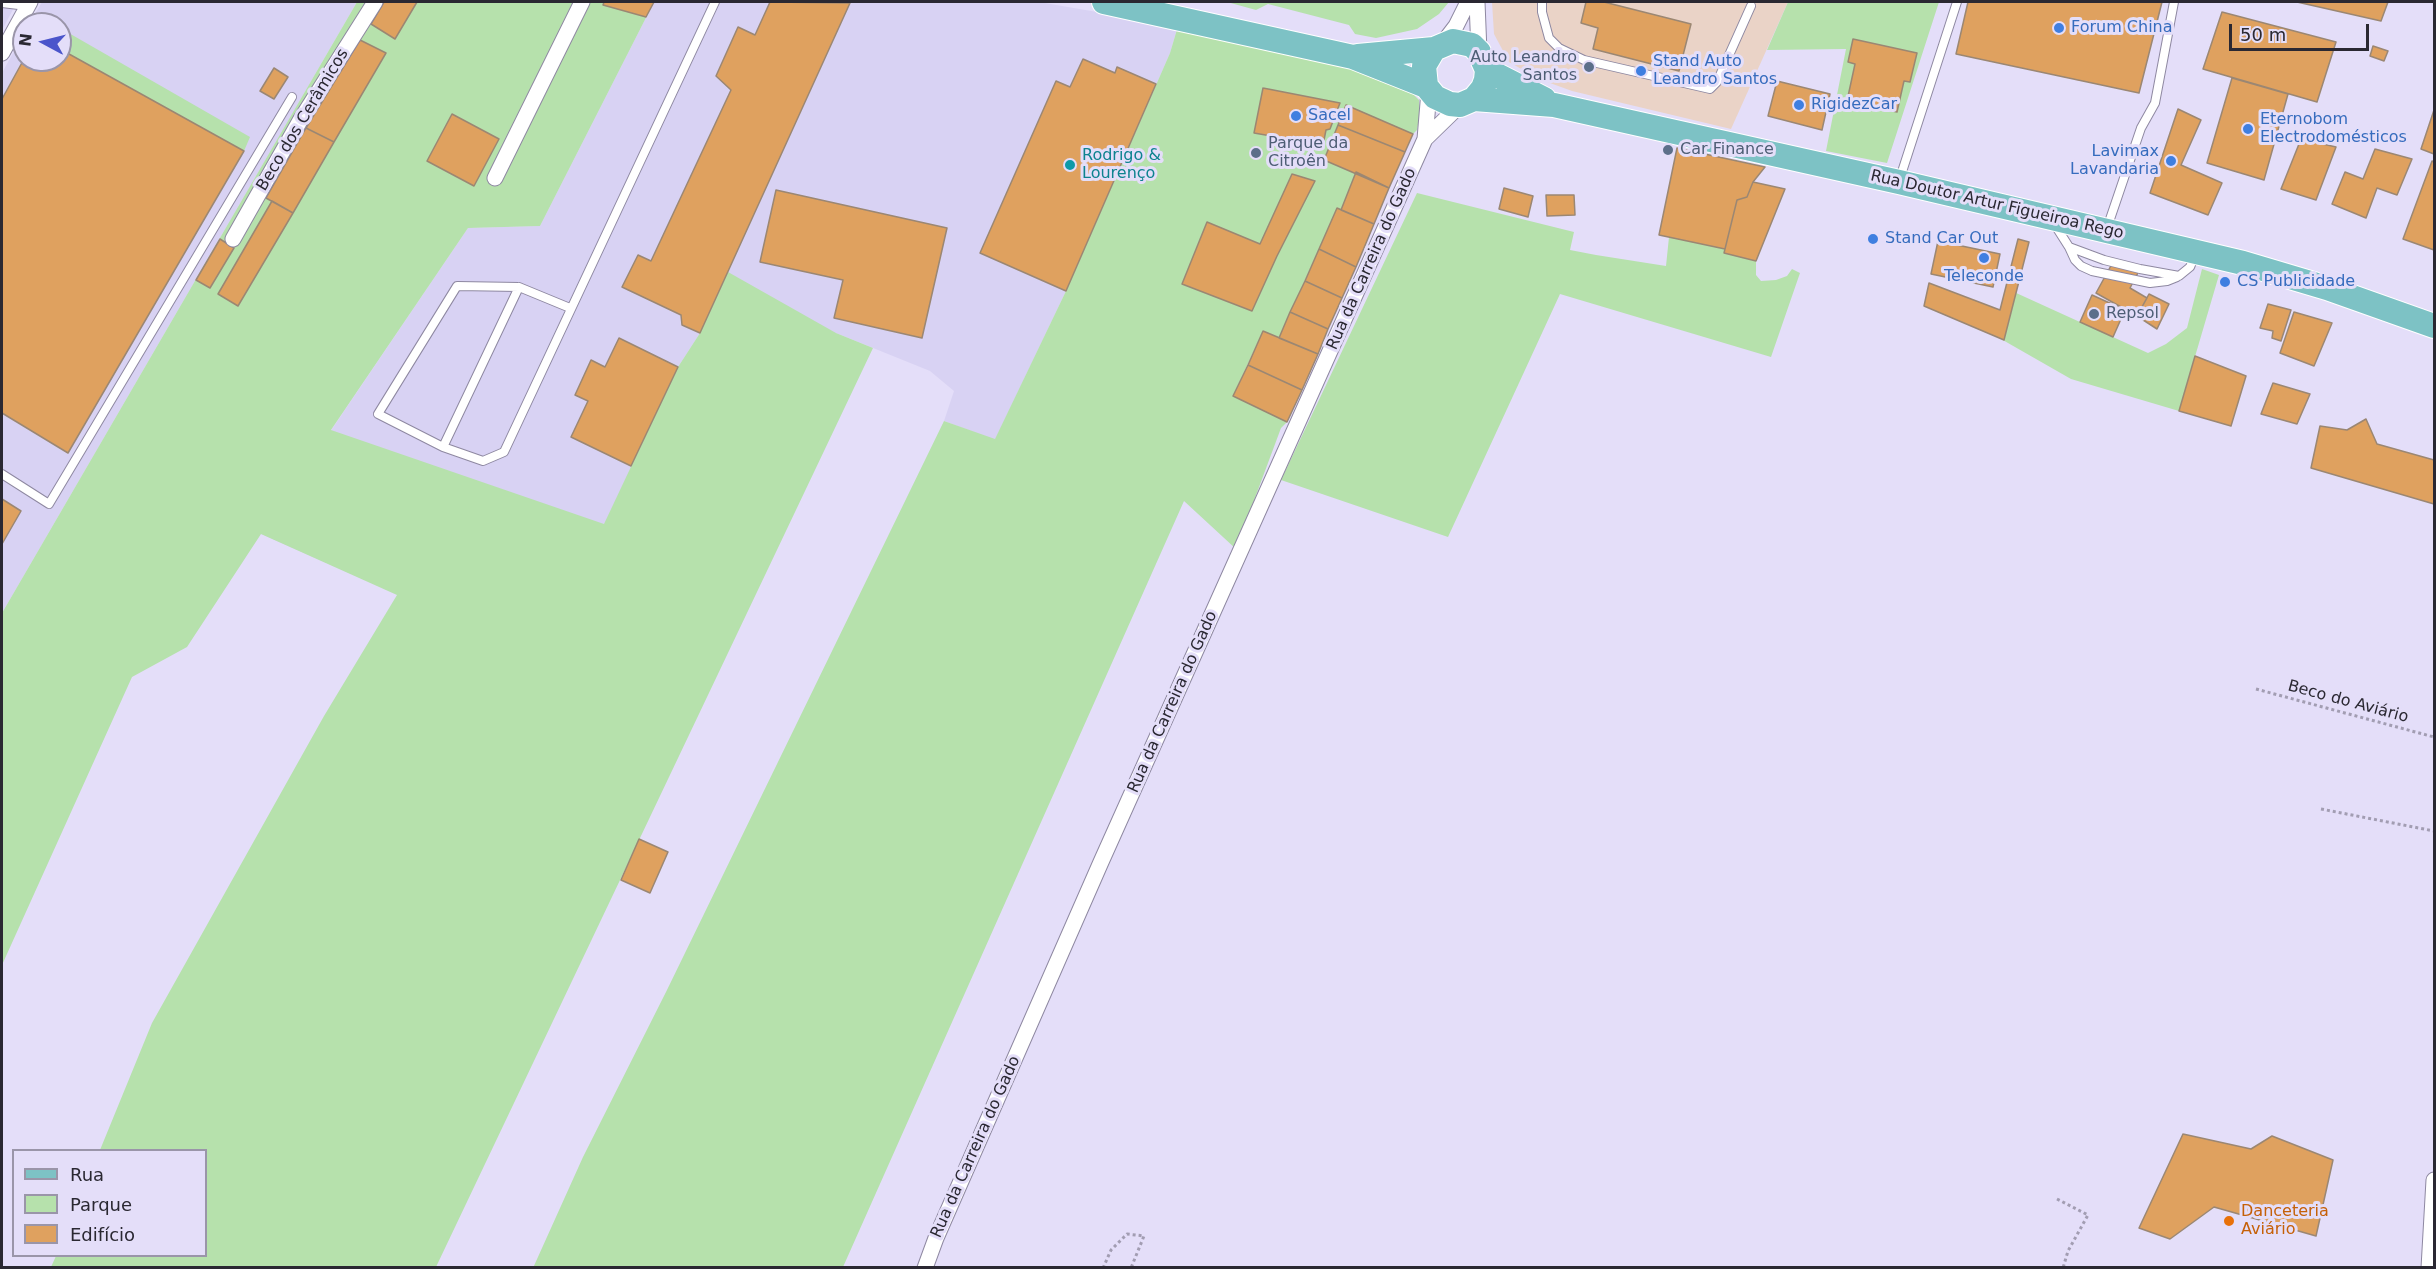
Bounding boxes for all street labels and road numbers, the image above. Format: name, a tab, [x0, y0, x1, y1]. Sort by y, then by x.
street label: Beco dos Cerâmicos	[253, 46, 353, 194]
street label: Rua da Carreira do Gado	[1323, 165, 1421, 353]
street label: Rua Doutor Artur Figueiroa Rego	[1869, 166, 2125, 244]
street label: Rua da Carreira do Gado	[1124, 608, 1222, 796]
street label: Beco do Aviário	[2286, 677, 2410, 727]
street label: Rua da Carreira do Gado	[927, 1053, 1025, 1241]

